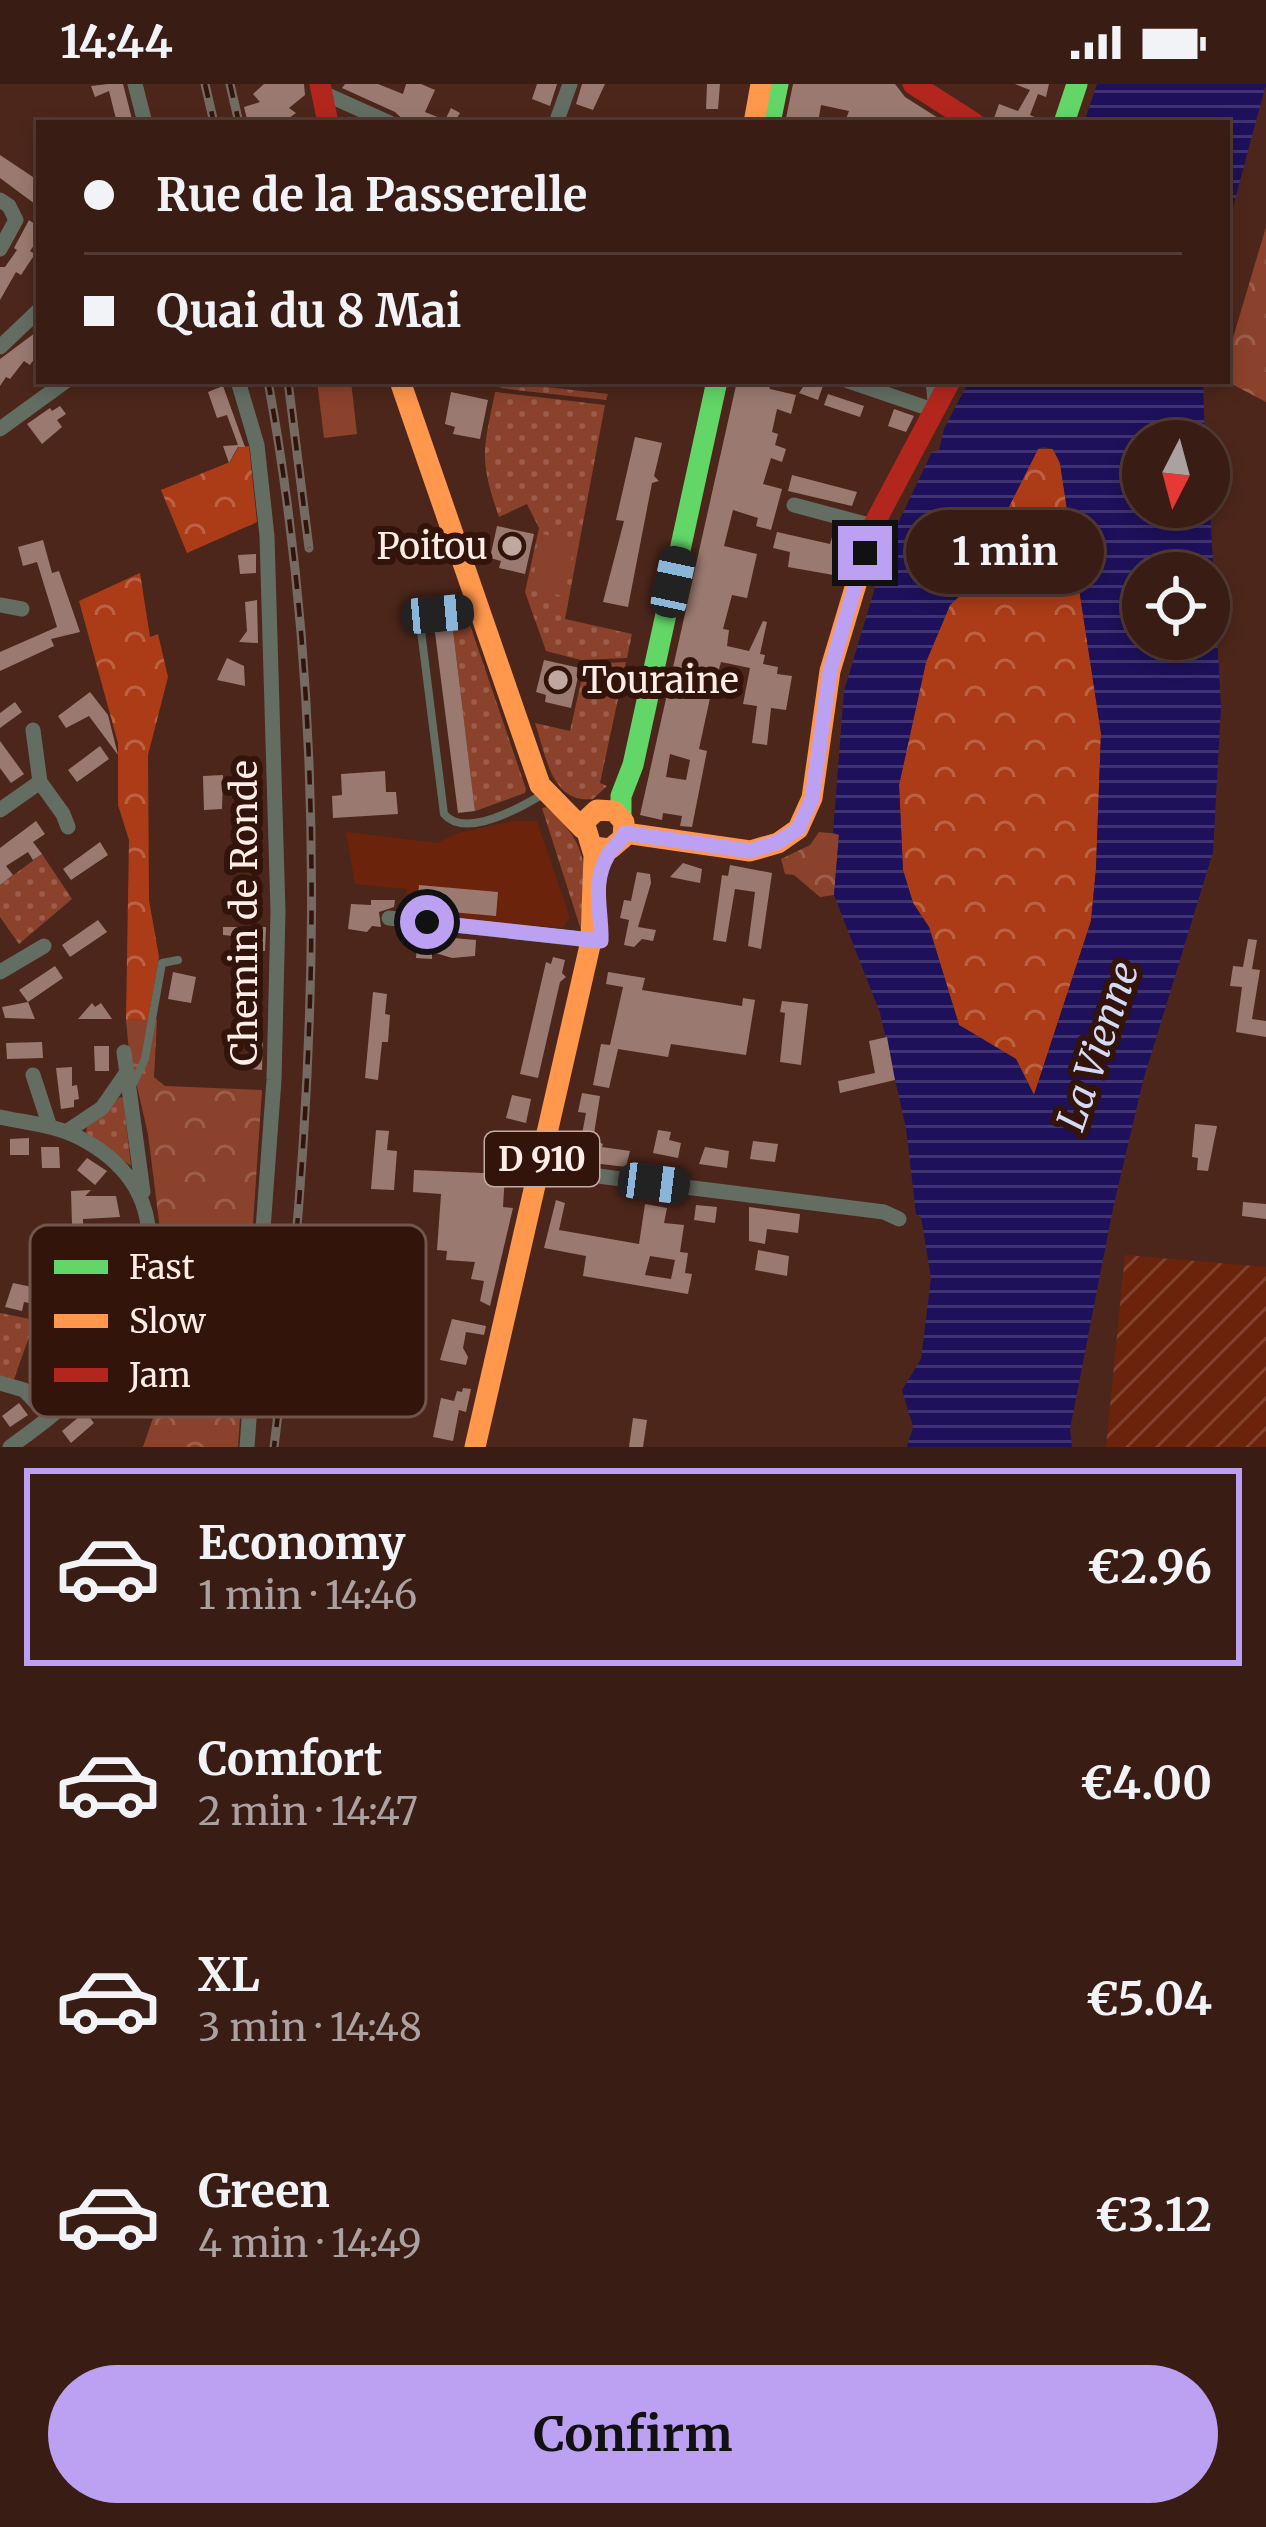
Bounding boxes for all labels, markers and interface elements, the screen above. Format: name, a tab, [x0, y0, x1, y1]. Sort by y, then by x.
text: 14:44	[60, 14, 173, 70]
text: Rue de la Passerelle	[156, 167, 587, 223]
text: Quai du 8 Mai	[156, 283, 462, 339]
north arrow	[1122, 420, 1230, 528]
map controls	[1122, 420, 1230, 660]
callout: 1 min	[907, 511, 1105, 595]
place label: Poitou	[377, 524, 488, 569]
route end	[838, 526, 892, 580]
text: 1 min	[952, 527, 1058, 576]
marker: Poitou	[499, 533, 525, 559]
car	[648, 543, 698, 621]
button: locate	[1122, 552, 1230, 660]
car	[401, 593, 475, 635]
place label: Touraine	[582, 658, 739, 703]
marker: Touraine	[545, 667, 571, 693]
street label: Chemin de Ronde	[222, 760, 267, 1066]
route start	[400, 895, 454, 949]
water label: La Vienne	[1046, 955, 1150, 1137]
road number: D 910	[485, 1132, 599, 1186]
car	[616, 1161, 692, 1205]
legend	[30, 1225, 426, 1417]
text: Fast	[129, 1247, 195, 1288]
text: Slow	[129, 1301, 207, 1342]
text: Jam	[128, 1355, 191, 1396]
icon: car	[54, 1513, 162, 1621]
text: Economy	[198, 1515, 406, 1571]
text: €2.96	[1087, 1539, 1212, 1595]
text: 1 min · 14:46	[198, 1571, 417, 1620]
icon: car	[54, 1729, 162, 1837]
text: Comfort	[198, 1731, 382, 1787]
text: €4.00	[1080, 1755, 1212, 1811]
text: 2 min · 14:47	[198, 1787, 418, 1836]
icon: car	[54, 1945, 162, 2053]
text: XL	[198, 1947, 260, 2003]
text: €5.04	[1086, 1971, 1212, 2027]
text: 3 min · 14:48	[198, 2003, 422, 2052]
icon: car	[54, 2161, 162, 2269]
text: Green	[198, 2163, 330, 2219]
text: €3.12	[1095, 2187, 1212, 2243]
text: 4 min · 14:49	[198, 2219, 422, 2268]
button: Confirm	[48, 2365, 1218, 2503]

